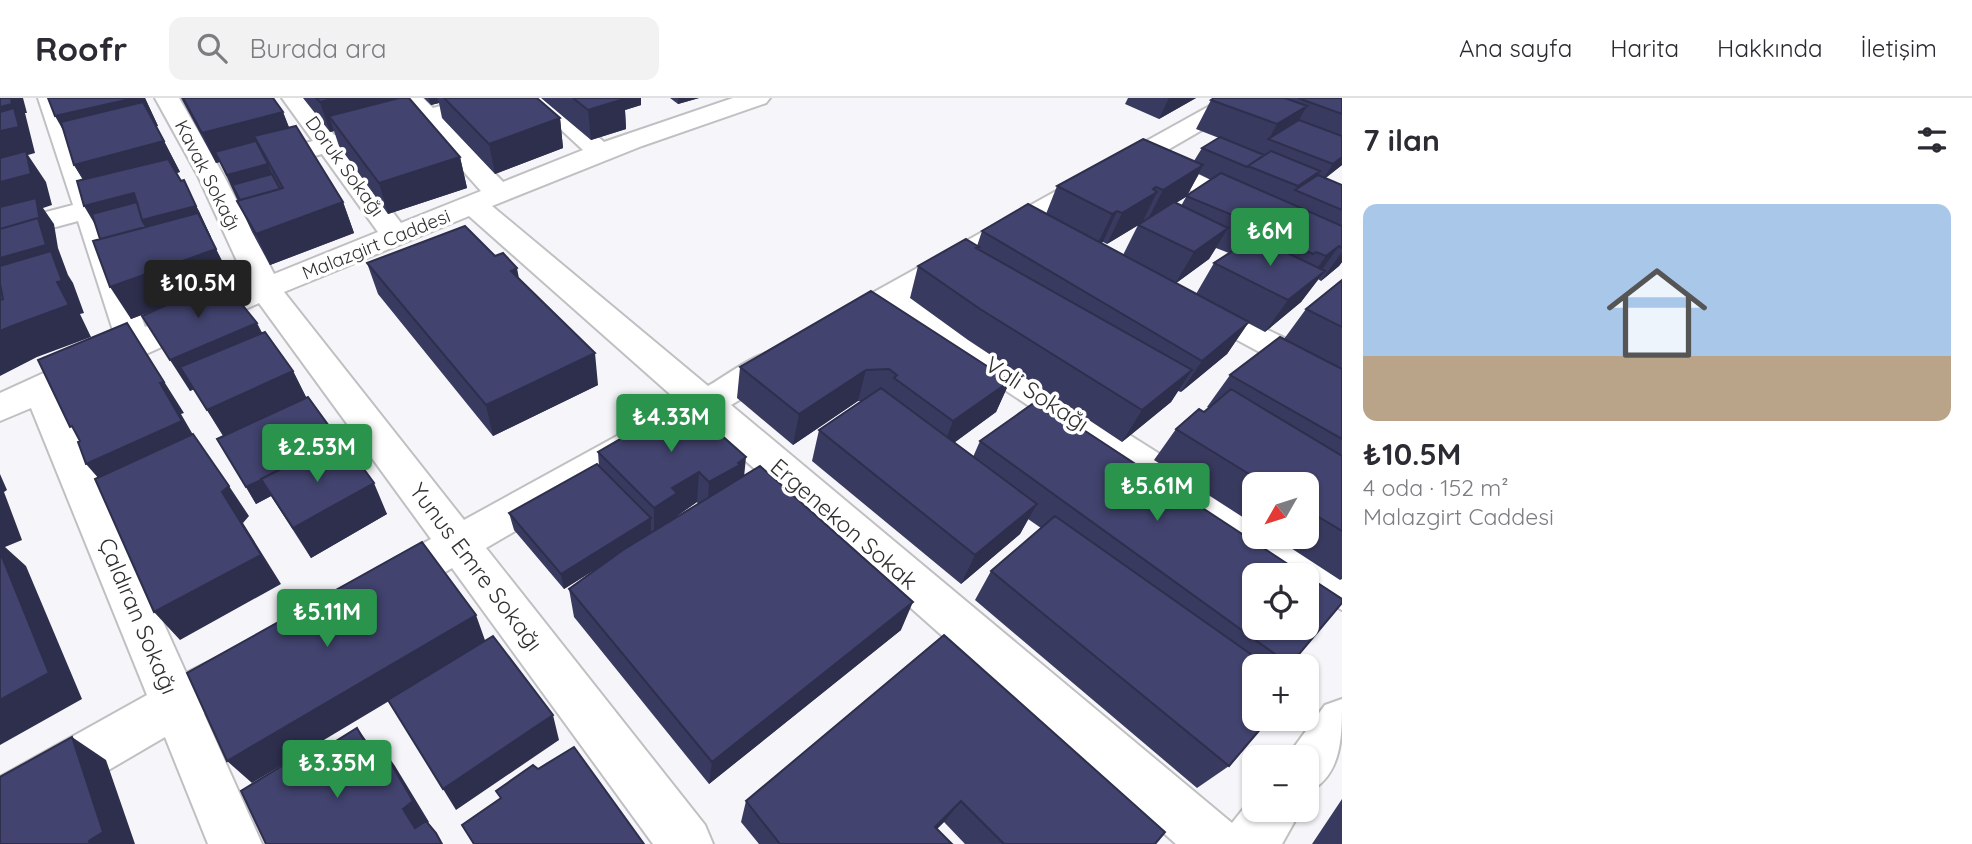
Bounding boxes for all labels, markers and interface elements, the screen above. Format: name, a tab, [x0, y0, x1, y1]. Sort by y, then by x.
search box	[169, 17, 659, 80]
text: Roofr	[35, 28, 127, 69]
icon: search	[193, 29, 231, 67]
text: Burada ara	[249, 32, 386, 65]
text: Ana sayfa	[1459, 33, 1572, 63]
text: Harita	[1610, 33, 1679, 63]
text: Hakkında	[1717, 33, 1823, 63]
text: İletişim	[1861, 33, 1937, 63]
street label: Doruk Sokağı	[300, 111, 390, 221]
street label: Kavak Sokağı	[170, 116, 246, 234]
text: 7 ilan	[1363, 121, 1440, 159]
icon: filters	[1913, 121, 1951, 159]
street label: Malazgirt Caddesi	[298, 203, 454, 285]
pin: ₺6M	[1236, 208, 1304, 268]
text: ₺6M	[1247, 216, 1293, 245]
icon: home	[1594, 250, 1720, 376]
pin: ₺10.5M	[141, 260, 255, 320]
text: ₺10.5M	[160, 268, 236, 297]
street label: Vali Sokağı	[980, 349, 1095, 438]
pin: ₺4.33M	[614, 394, 728, 454]
text: ₺4.33M	[632, 402, 710, 431]
pin: ₺2.53M	[260, 424, 374, 484]
text: ₺2.53M	[278, 432, 356, 461]
text: ₺10.5M	[1363, 435, 1461, 473]
street label: Ergenekon Sokak	[765, 452, 924, 595]
pin: ₺5.61M	[1100, 464, 1214, 523]
text: ₺5.61M	[1121, 471, 1193, 500]
north arrow	[1242, 472, 1320, 550]
map controls	[1242, 472, 1319, 822]
text: 4 oda · 152 m²	[1363, 473, 1509, 502]
street label: Yunus Emre Sokağı	[404, 477, 549, 656]
text: Malazgirt Caddesi	[1363, 502, 1554, 531]
street label: Çaldıran Sokağı	[92, 533, 184, 698]
button: locate	[1242, 563, 1319, 640]
pin: ₺5.11M	[270, 589, 384, 649]
text: ₺5.11M	[293, 597, 361, 626]
button: +	[1242, 654, 1319, 731]
pin: ₺3.35M	[280, 740, 394, 800]
button: −	[1242, 745, 1319, 822]
text: ₺3.35M	[298, 748, 376, 777]

